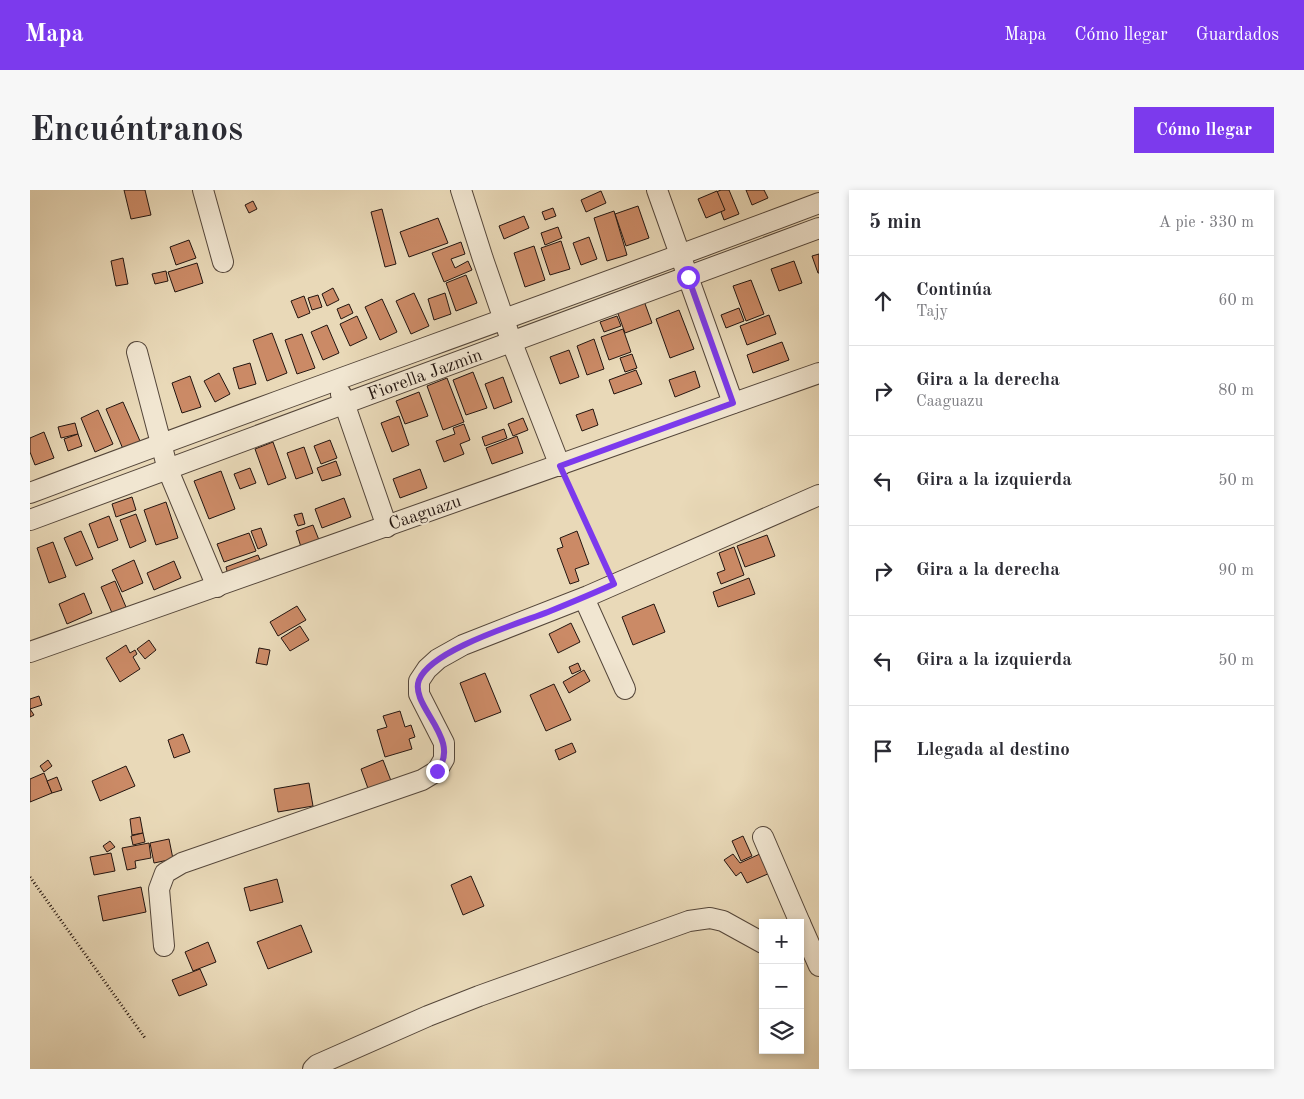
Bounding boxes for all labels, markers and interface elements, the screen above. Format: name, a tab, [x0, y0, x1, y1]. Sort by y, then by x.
text: Mapa	[25, 23, 84, 47]
text: Mapa	[1004, 26, 1046, 44]
text: Cómo llegar	[1074, 26, 1168, 44]
text: Guardados	[1196, 26, 1279, 44]
button: Cómo llegar	[1134, 107, 1274, 153]
text: Encuéntranos	[30, 113, 243, 148]
text: 5 min	[869, 212, 922, 233]
text: A pie · 330 m	[1159, 215, 1254, 231]
route start	[677, 266, 700, 289]
text: Continúa	[916, 281, 992, 300]
icon: ahead	[869, 287, 897, 315]
text: 60 m	[1218, 293, 1254, 309]
text: Tajy	[916, 304, 948, 320]
street label: Fiorella Jazmin	[365, 346, 485, 404]
text: Gira a la derecha	[916, 371, 1060, 390]
icon: right	[869, 377, 897, 405]
text: 80 m	[1218, 383, 1254, 399]
text: Caaguazu	[916, 394, 983, 410]
icon: left	[869, 467, 897, 495]
text: Gira a la izquierda	[916, 471, 1072, 490]
text: 50 m	[1218, 473, 1254, 489]
street label: Caaguazu	[386, 492, 464, 534]
icon: right	[869, 557, 897, 585]
text: Gira a la derecha	[916, 561, 1060, 580]
text: 90 m	[1218, 563, 1254, 579]
icon: left	[869, 647, 897, 675]
text: Gira a la izquierda	[916, 651, 1072, 670]
text: 50 m	[1218, 653, 1254, 669]
icon: arrive	[869, 737, 897, 765]
text: Llegada al destino	[916, 741, 1070, 760]
route end	[426, 760, 449, 783]
map controls	[759, 919, 804, 1054]
button: +	[759, 919, 804, 964]
button: −	[759, 964, 804, 1009]
button: layers	[759, 1009, 804, 1054]

